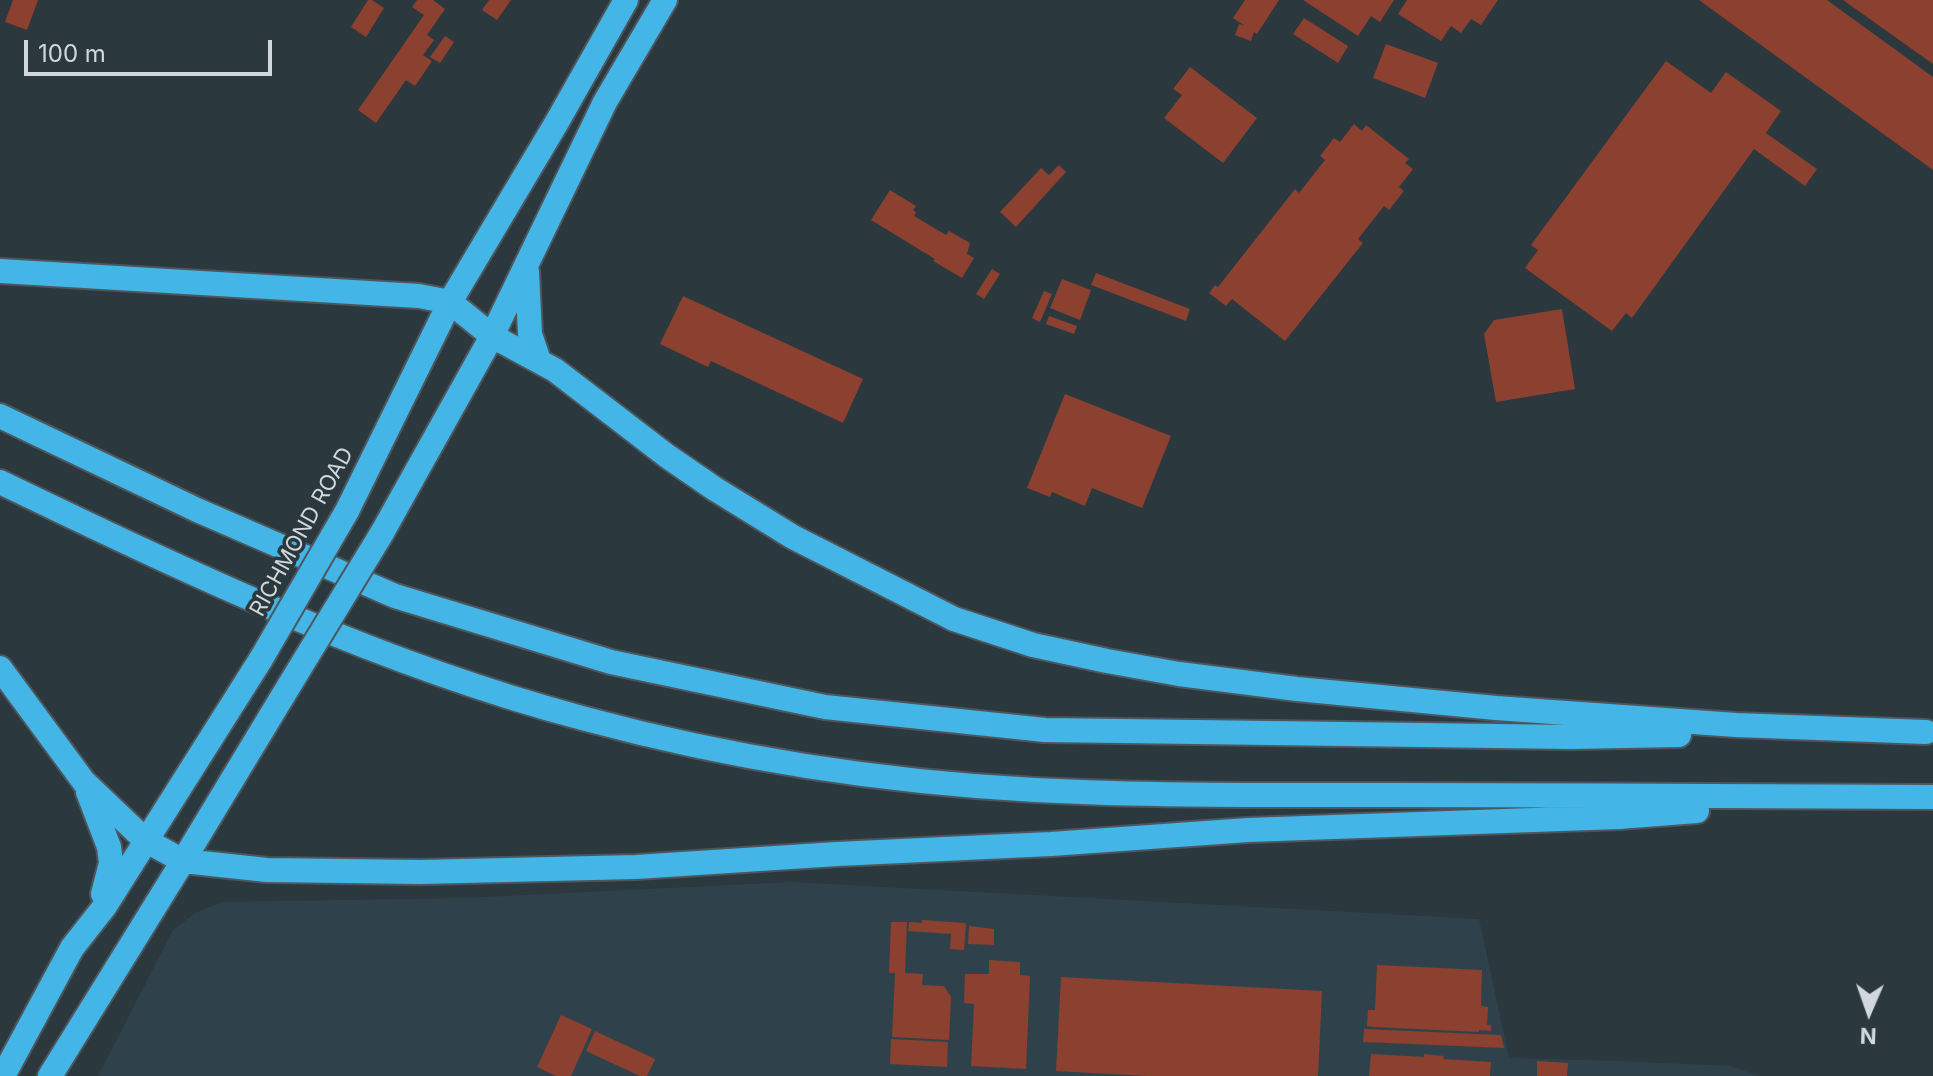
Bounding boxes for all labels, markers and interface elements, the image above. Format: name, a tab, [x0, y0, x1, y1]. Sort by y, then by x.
scale bar	[28, 24, 276, 74]
text: 100 m	[38, 39, 106, 68]
street label: RICHMOND ROAD	[245, 443, 359, 621]
north arrow	[1829, 972, 1909, 1052]
text: N	[1859, 1023, 1877, 1049]

